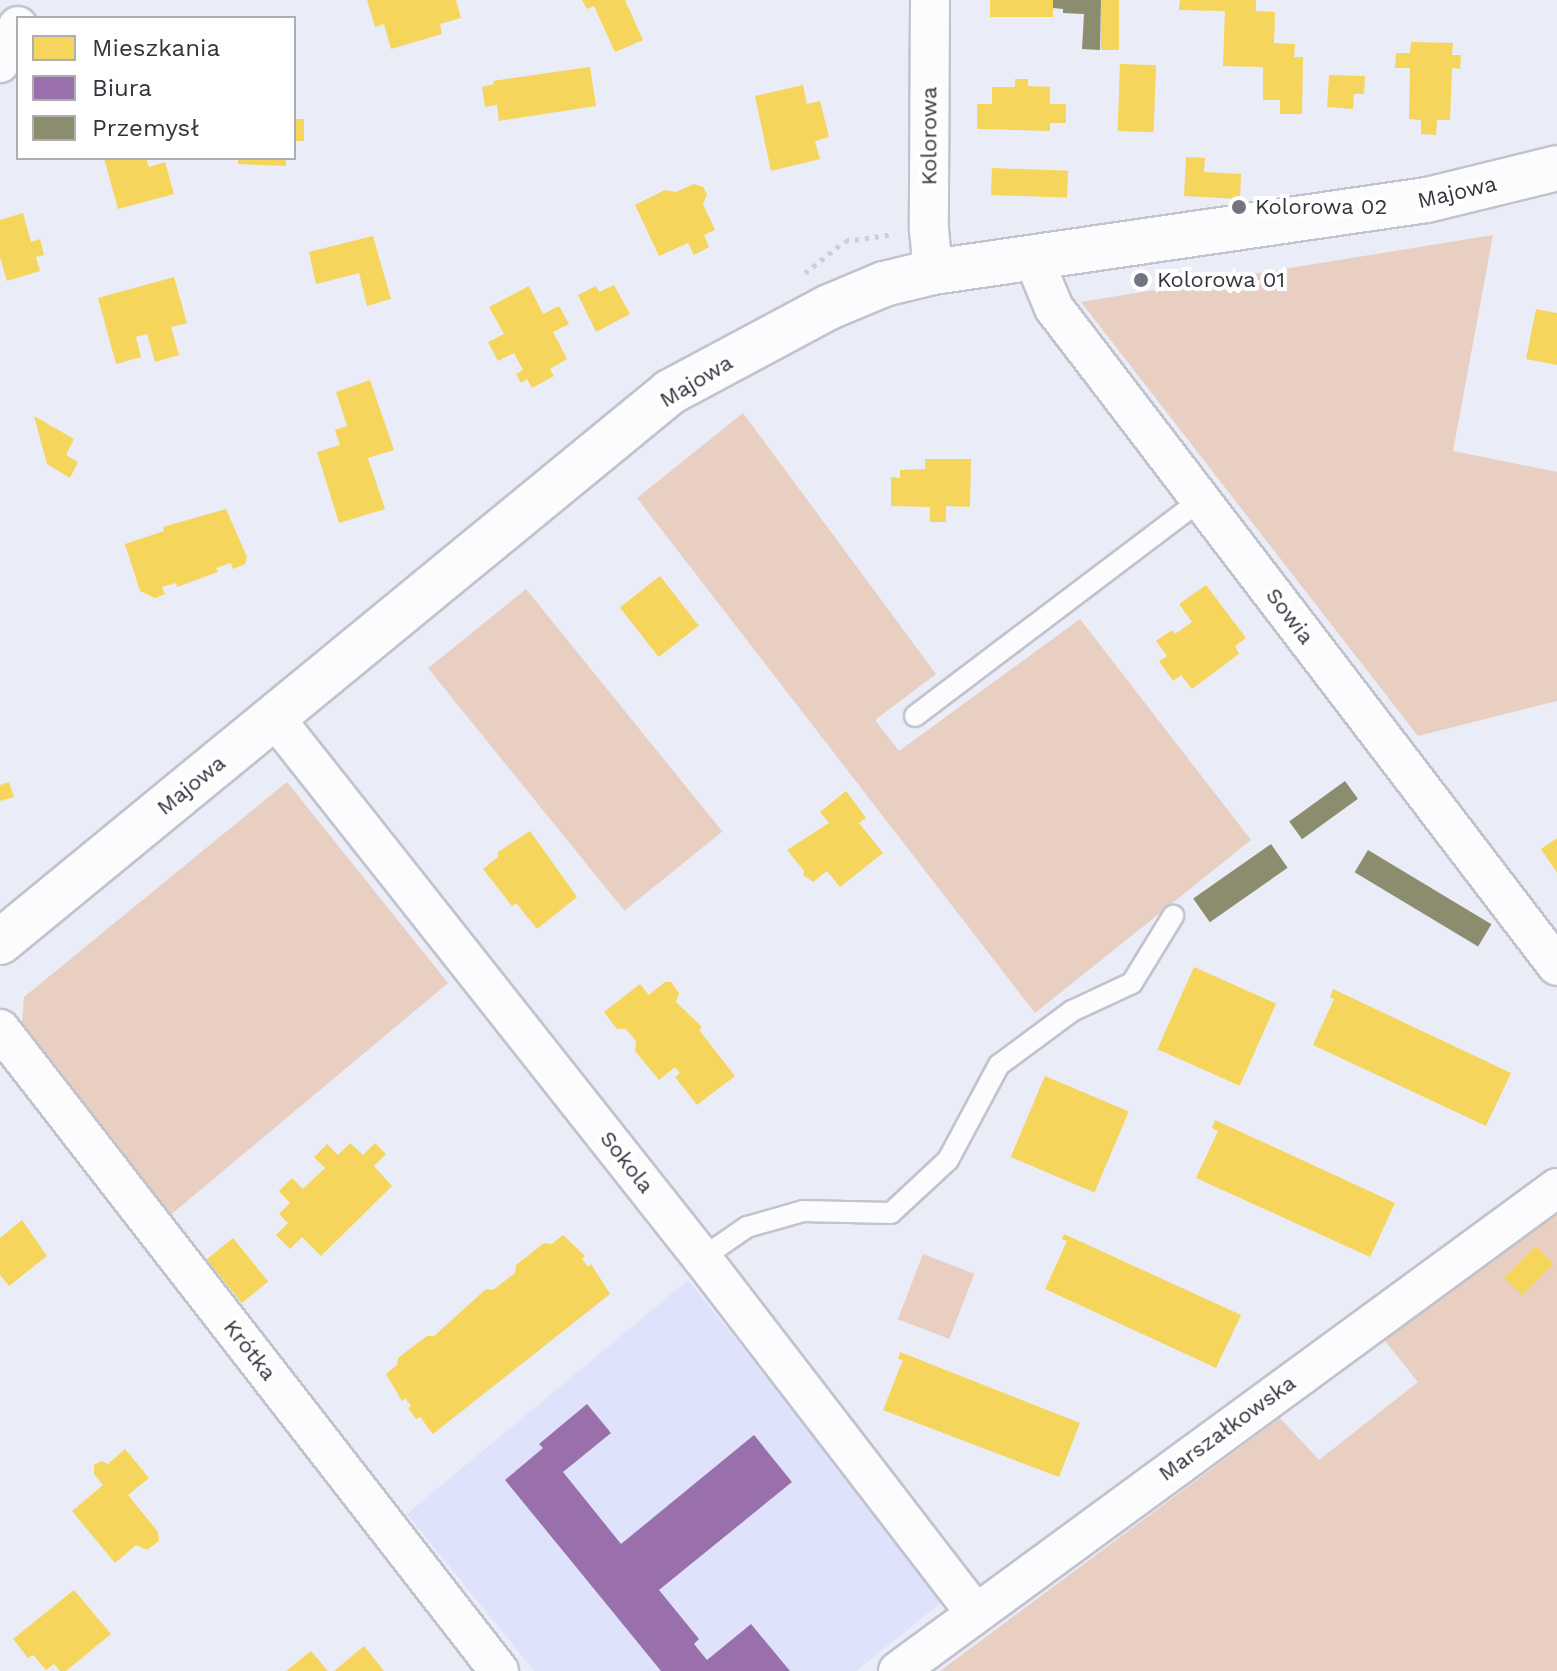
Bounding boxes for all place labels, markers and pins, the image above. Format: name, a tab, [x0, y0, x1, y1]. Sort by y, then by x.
place label: Kolorowa 02	[1255, 194, 1388, 220]
marker: Kolorowa 02	[1230, 198, 1248, 216]
place label: Kolorowa 01	[1157, 267, 1285, 293]
marker: Kolorowa 01	[1132, 271, 1150, 289]

